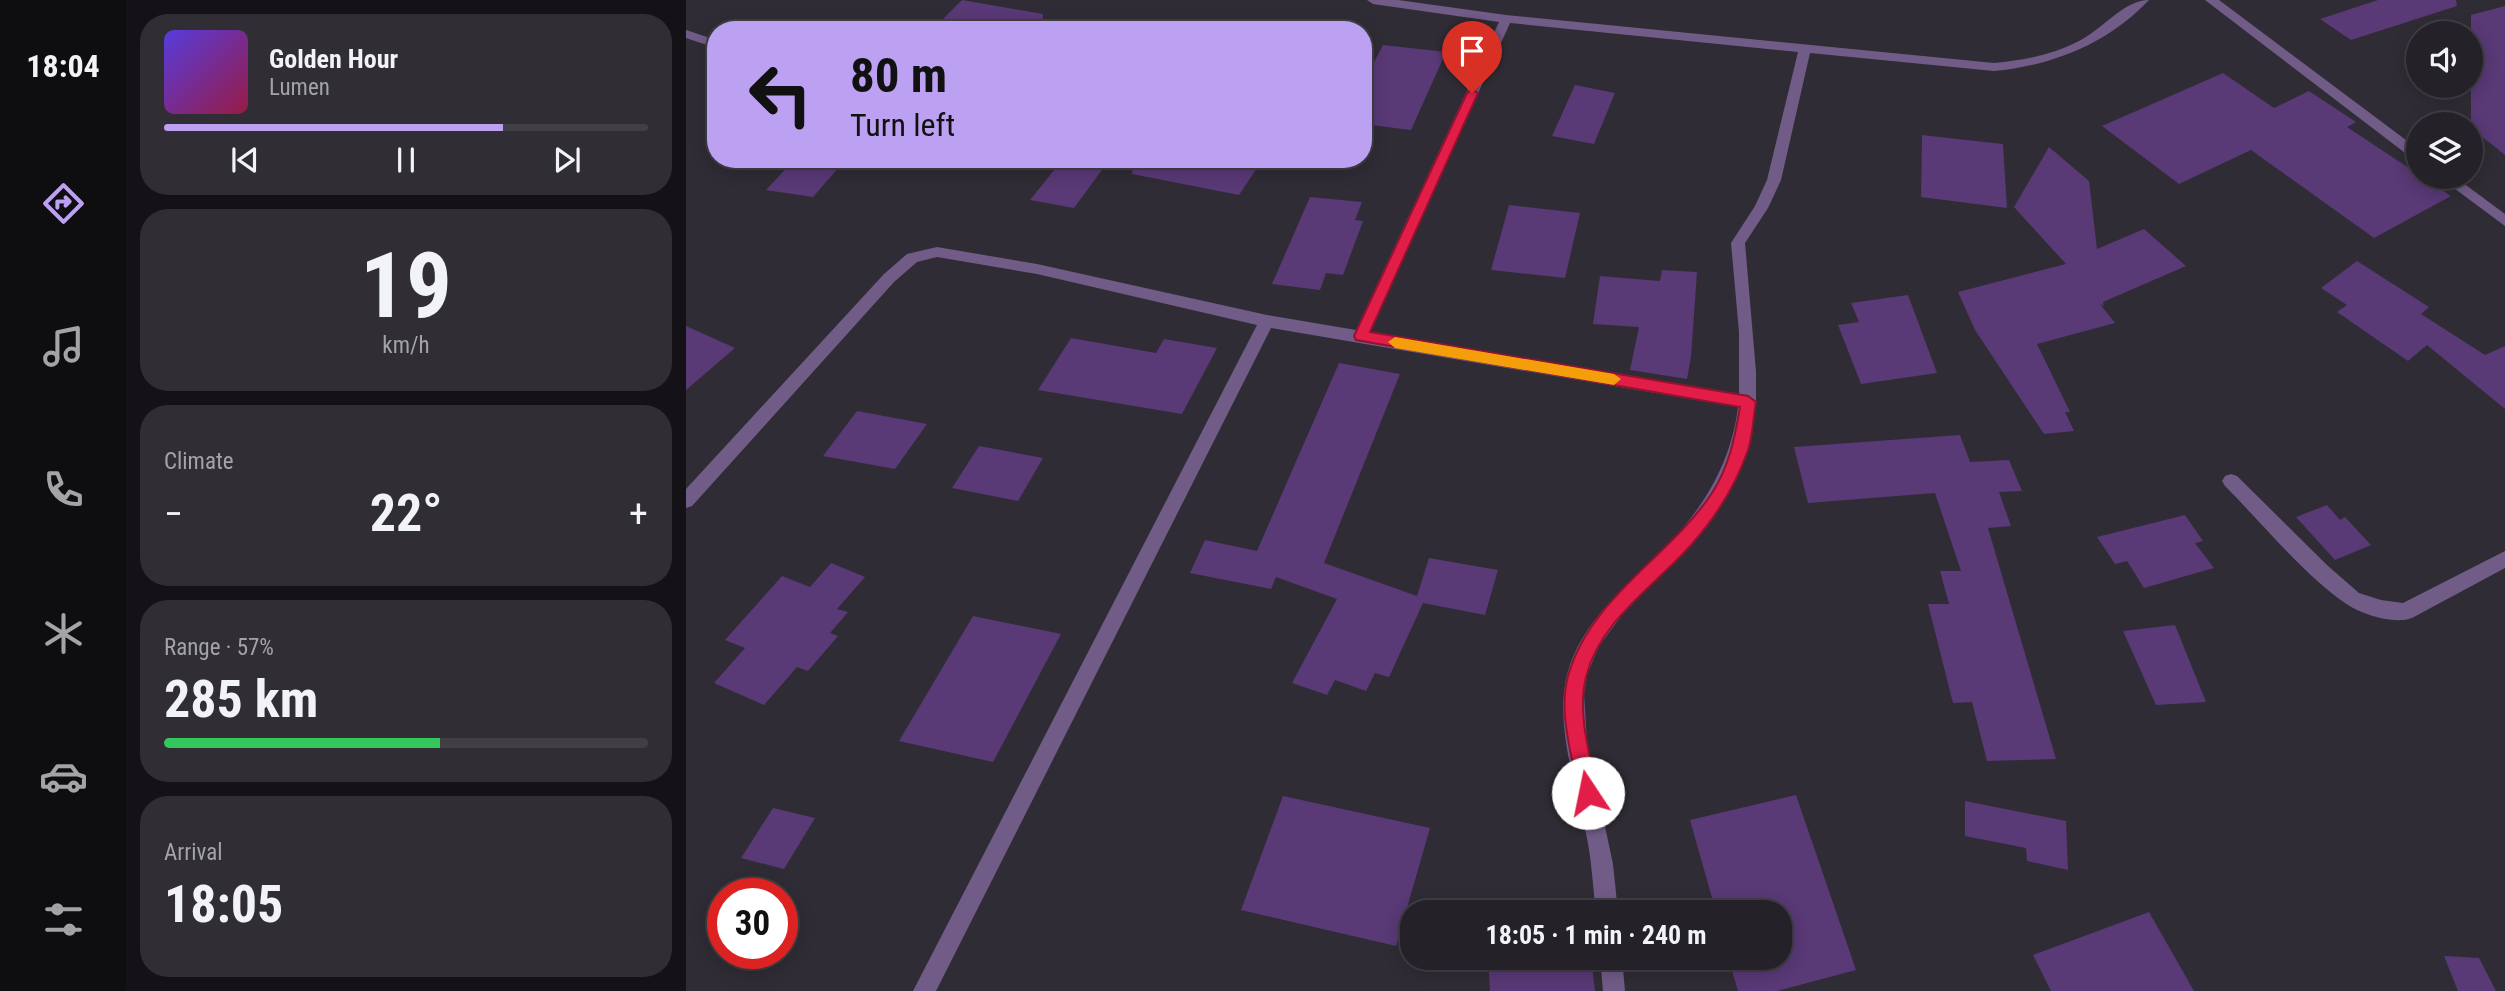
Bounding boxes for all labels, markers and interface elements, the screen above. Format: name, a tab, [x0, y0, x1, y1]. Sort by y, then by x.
pin	[1442, 21, 1502, 93]
map controls	[2406, 21, 2483, 189]
button: sound	[2406, 21, 2483, 98]
icon: arrive	[1453, 32, 1491, 70]
text: Golden Hour	[269, 44, 398, 74]
text: 18:04	[26, 47, 100, 85]
text: 80 m	[850, 47, 947, 104]
icon: left	[735, 49, 826, 140]
text: Lumen	[269, 74, 330, 101]
text: Turn left	[850, 106, 955, 144]
button: layers	[2406, 112, 2483, 189]
icon: previous	[226, 141, 264, 179]
icon: pause	[387, 141, 425, 179]
icon: next	[548, 141, 586, 179]
icon: directions	[39, 179, 88, 228]
text: 19	[360, 233, 452, 339]
icon: music	[39, 322, 88, 371]
text: km/h	[382, 332, 430, 359]
text: Climate	[164, 448, 234, 475]
icon: phone	[39, 465, 88, 514]
text: 22°	[370, 483, 442, 544]
text: −	[164, 492, 183, 536]
text: +	[629, 492, 648, 536]
icon: climate	[39, 609, 88, 658]
text: Range · 57%	[164, 634, 274, 661]
text: 285 km	[164, 669, 318, 730]
icon: car	[39, 752, 88, 801]
position arrow	[1551, 756, 1625, 830]
text: Arrival	[164, 839, 223, 866]
text: 18:05	[164, 874, 283, 935]
speed limit sign: 30	[707, 878, 798, 969]
icon: filters	[39, 895, 88, 944]
text: 18:05 · 1 min · 240 m	[1486, 920, 1706, 950]

